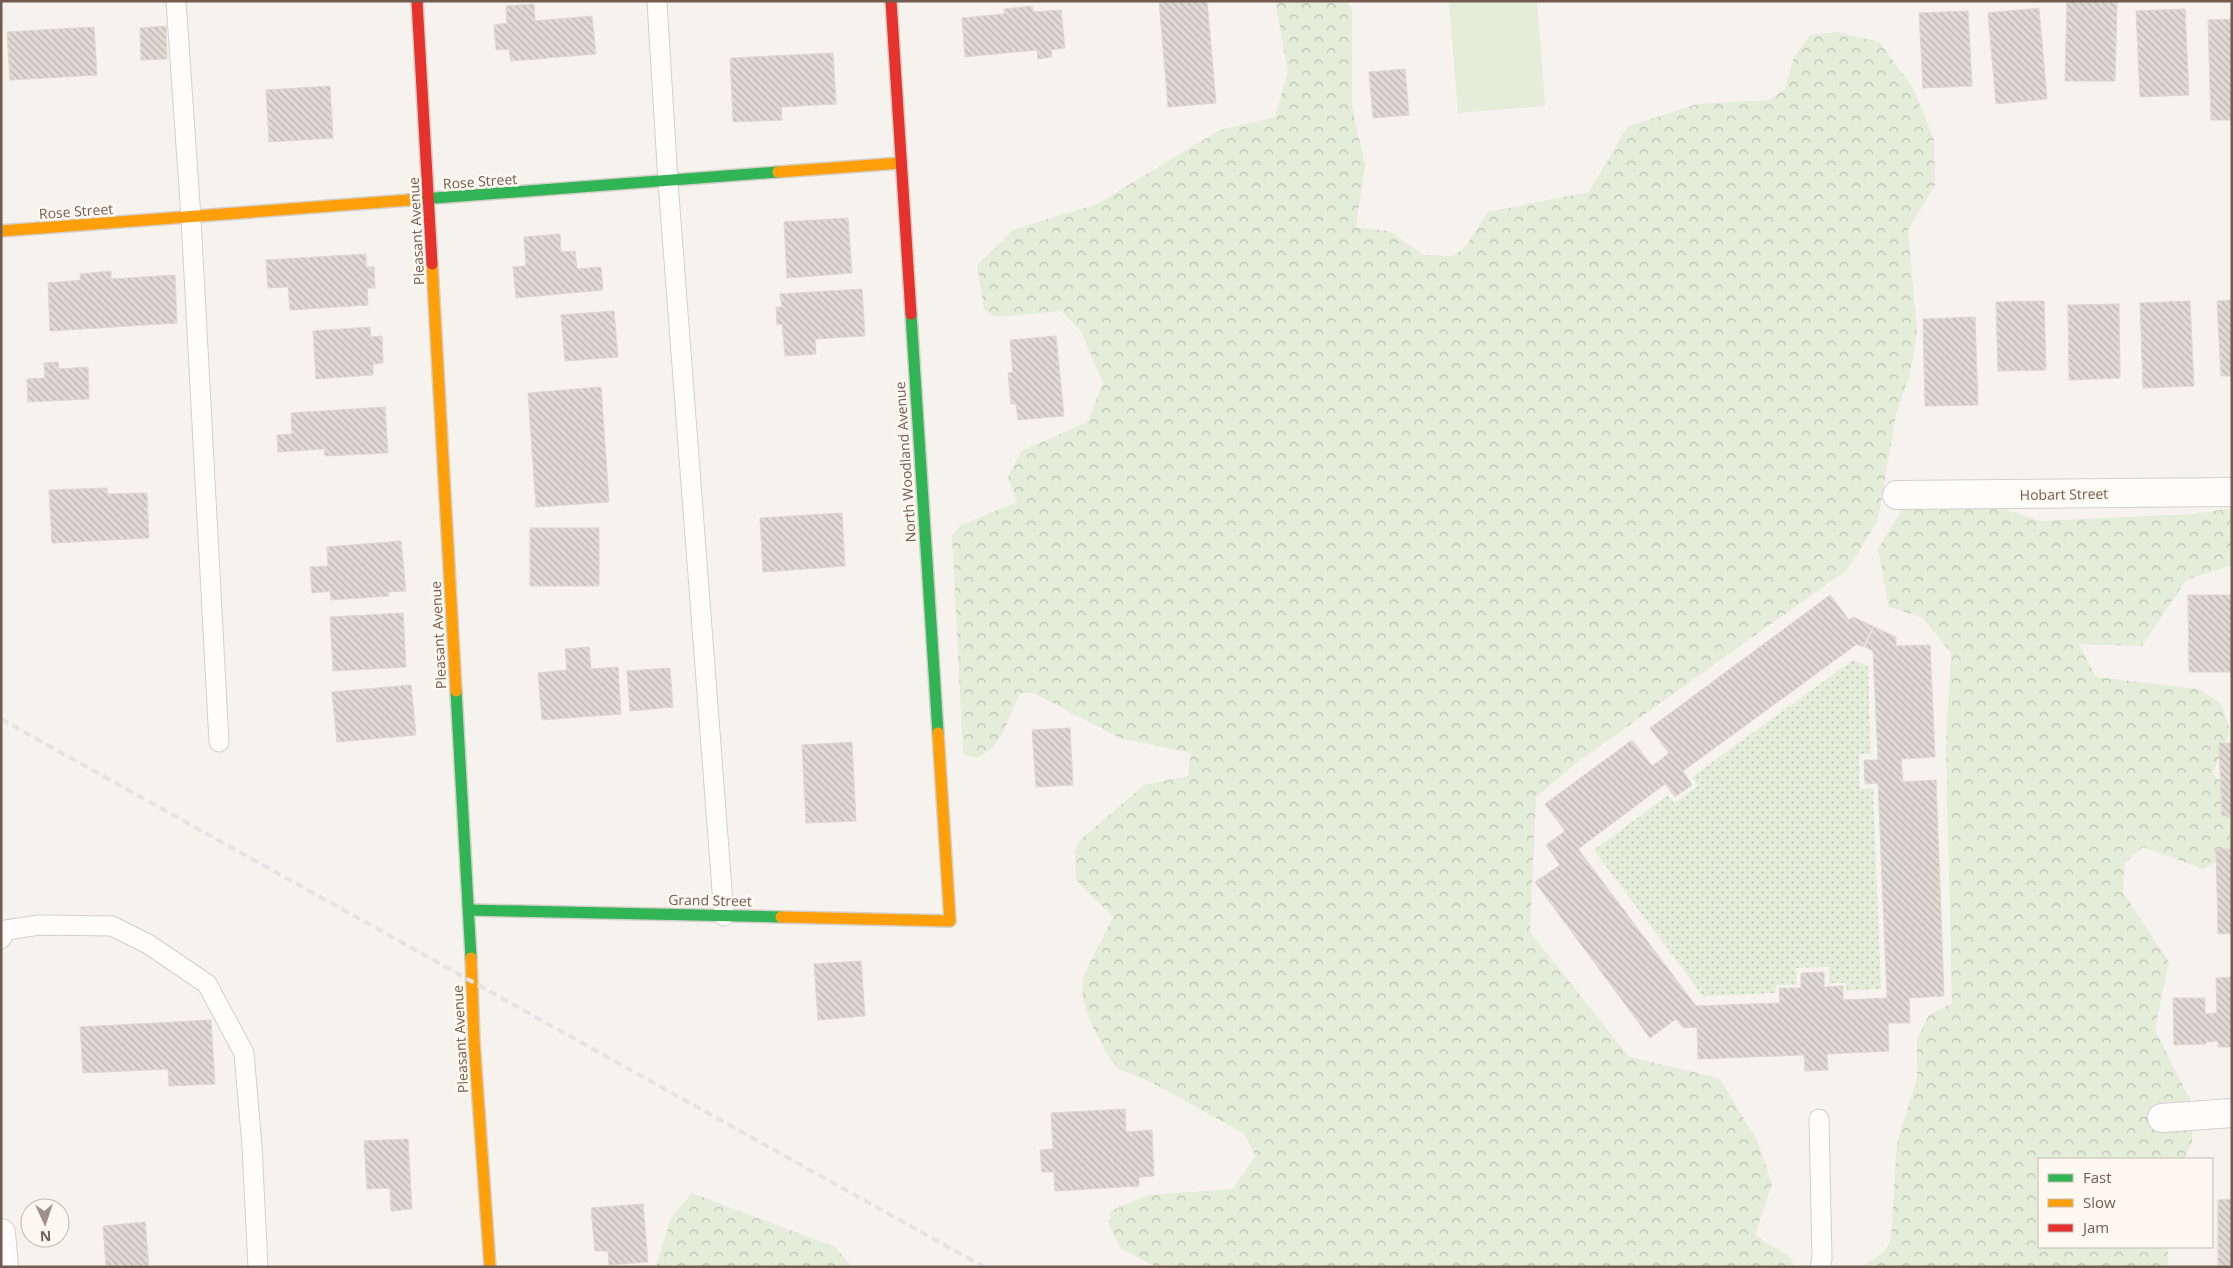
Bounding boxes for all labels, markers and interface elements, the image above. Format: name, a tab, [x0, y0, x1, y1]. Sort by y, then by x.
street label: Rose Street	[442, 169, 518, 193]
street label: Pleasant Avenue	[404, 176, 428, 285]
street label: Rose Street	[38, 199, 114, 223]
street label: North Woodland Avenue	[890, 381, 920, 543]
street label: Hobart Street	[2020, 484, 2108, 504]
street label: Pleasant Avenue	[426, 580, 450, 689]
street label: Grand Street	[668, 890, 752, 910]
street label: Pleasant Avenue	[448, 984, 472, 1093]
legend	[2038, 1158, 2213, 1248]
text: Fast	[2083, 1167, 2112, 1187]
text: Slow	[2083, 1192, 2116, 1212]
north arrow	[20, 1198, 70, 1248]
text: Jam	[2081, 1217, 2109, 1237]
text: N	[40, 1227, 52, 1246]

